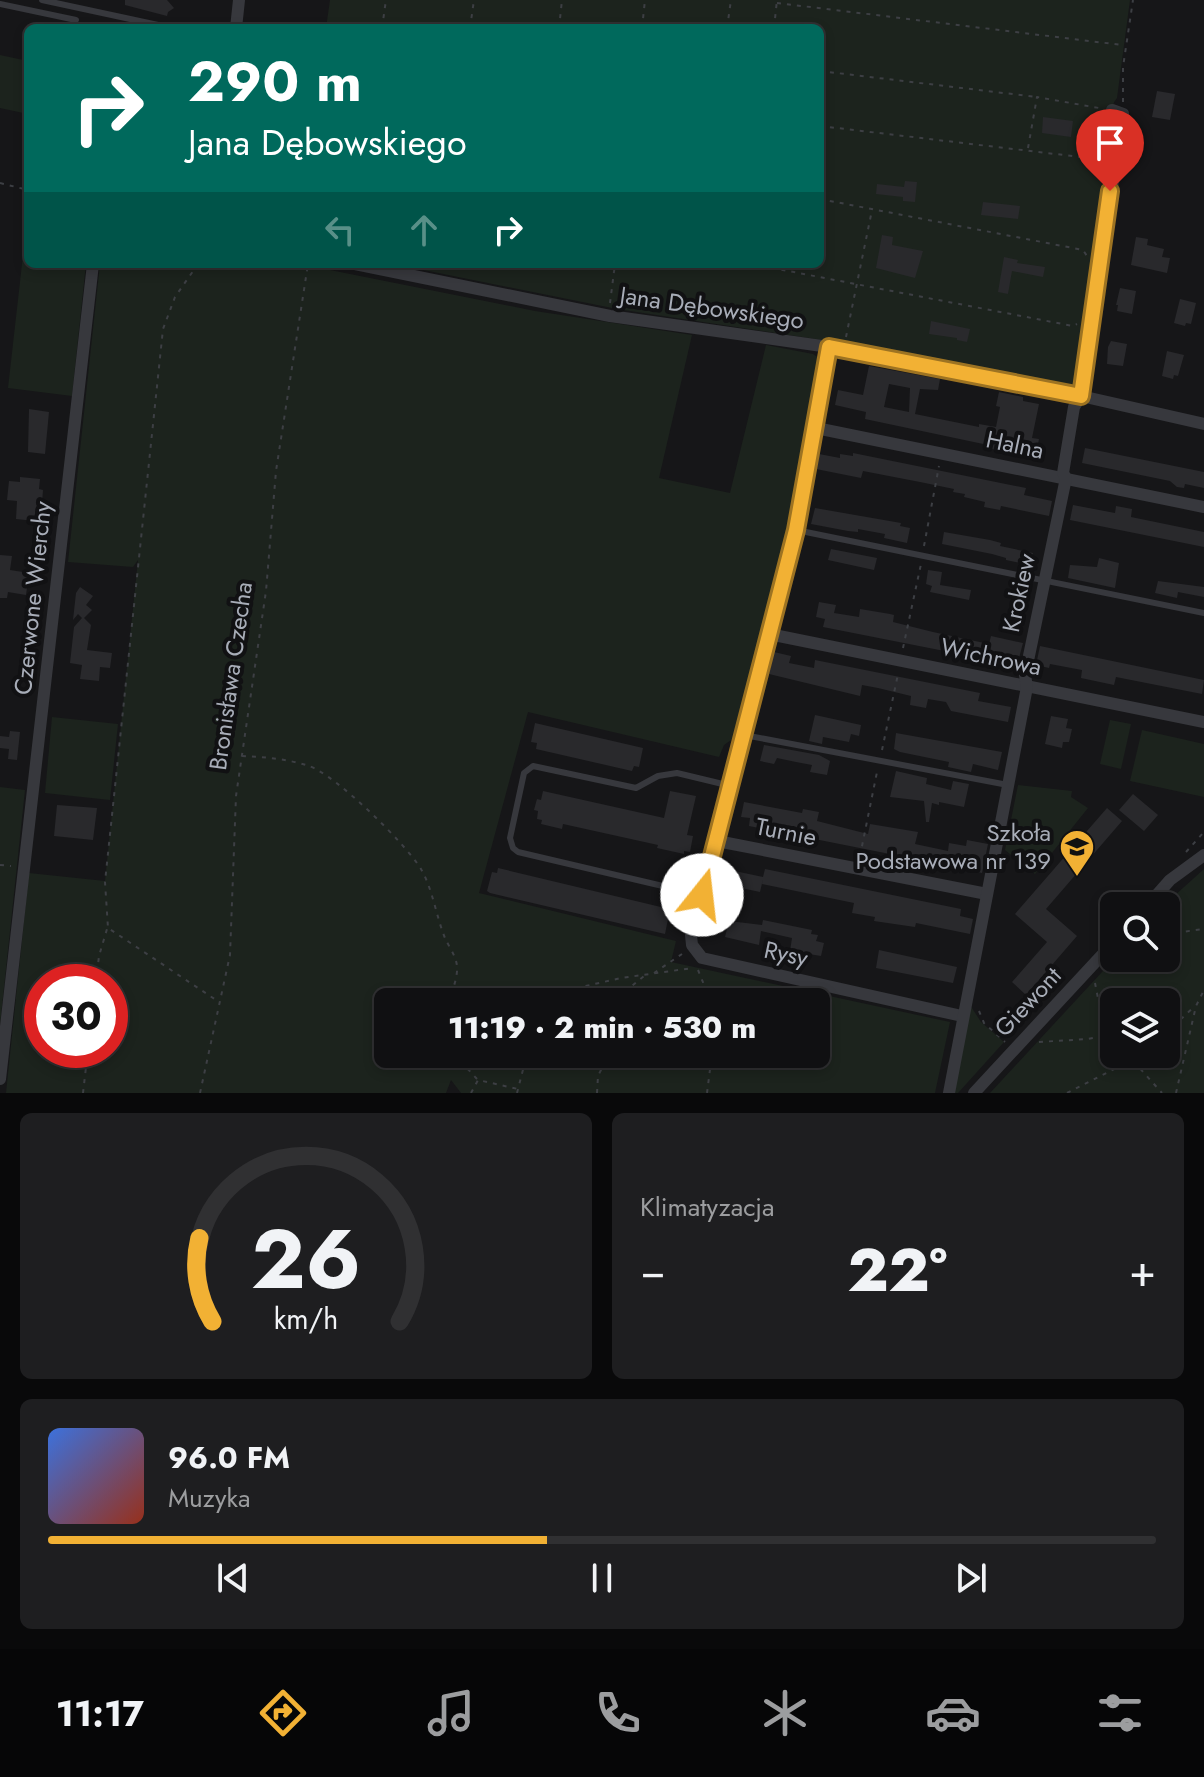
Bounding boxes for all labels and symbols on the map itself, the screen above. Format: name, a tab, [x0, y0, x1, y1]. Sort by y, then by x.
pin	[1076, 109, 1144, 191]
street label: Jana Dębowskiego	[615, 277, 806, 338]
street label: Halna	[983, 421, 1047, 468]
street label: Czerwone Wierchy	[5, 499, 60, 696]
street label: Krokiew	[993, 550, 1044, 635]
street label: Bronisława Czecha	[200, 579, 261, 772]
street label: Wichrowa	[937, 629, 1045, 684]
street label: Turnie	[753, 808, 820, 855]
place label: Szkoła Podstawowa nr 139	[855, 815, 1051, 878]
school or university icon: Szkoła Podstawowa nr 139	[1058, 828, 1096, 878]
position arrow	[660, 853, 744, 937]
street label: Rysy	[761, 932, 812, 975]
street label: Giewont	[986, 959, 1069, 1044]
speed limit sign: 30	[24, 964, 128, 1068]

